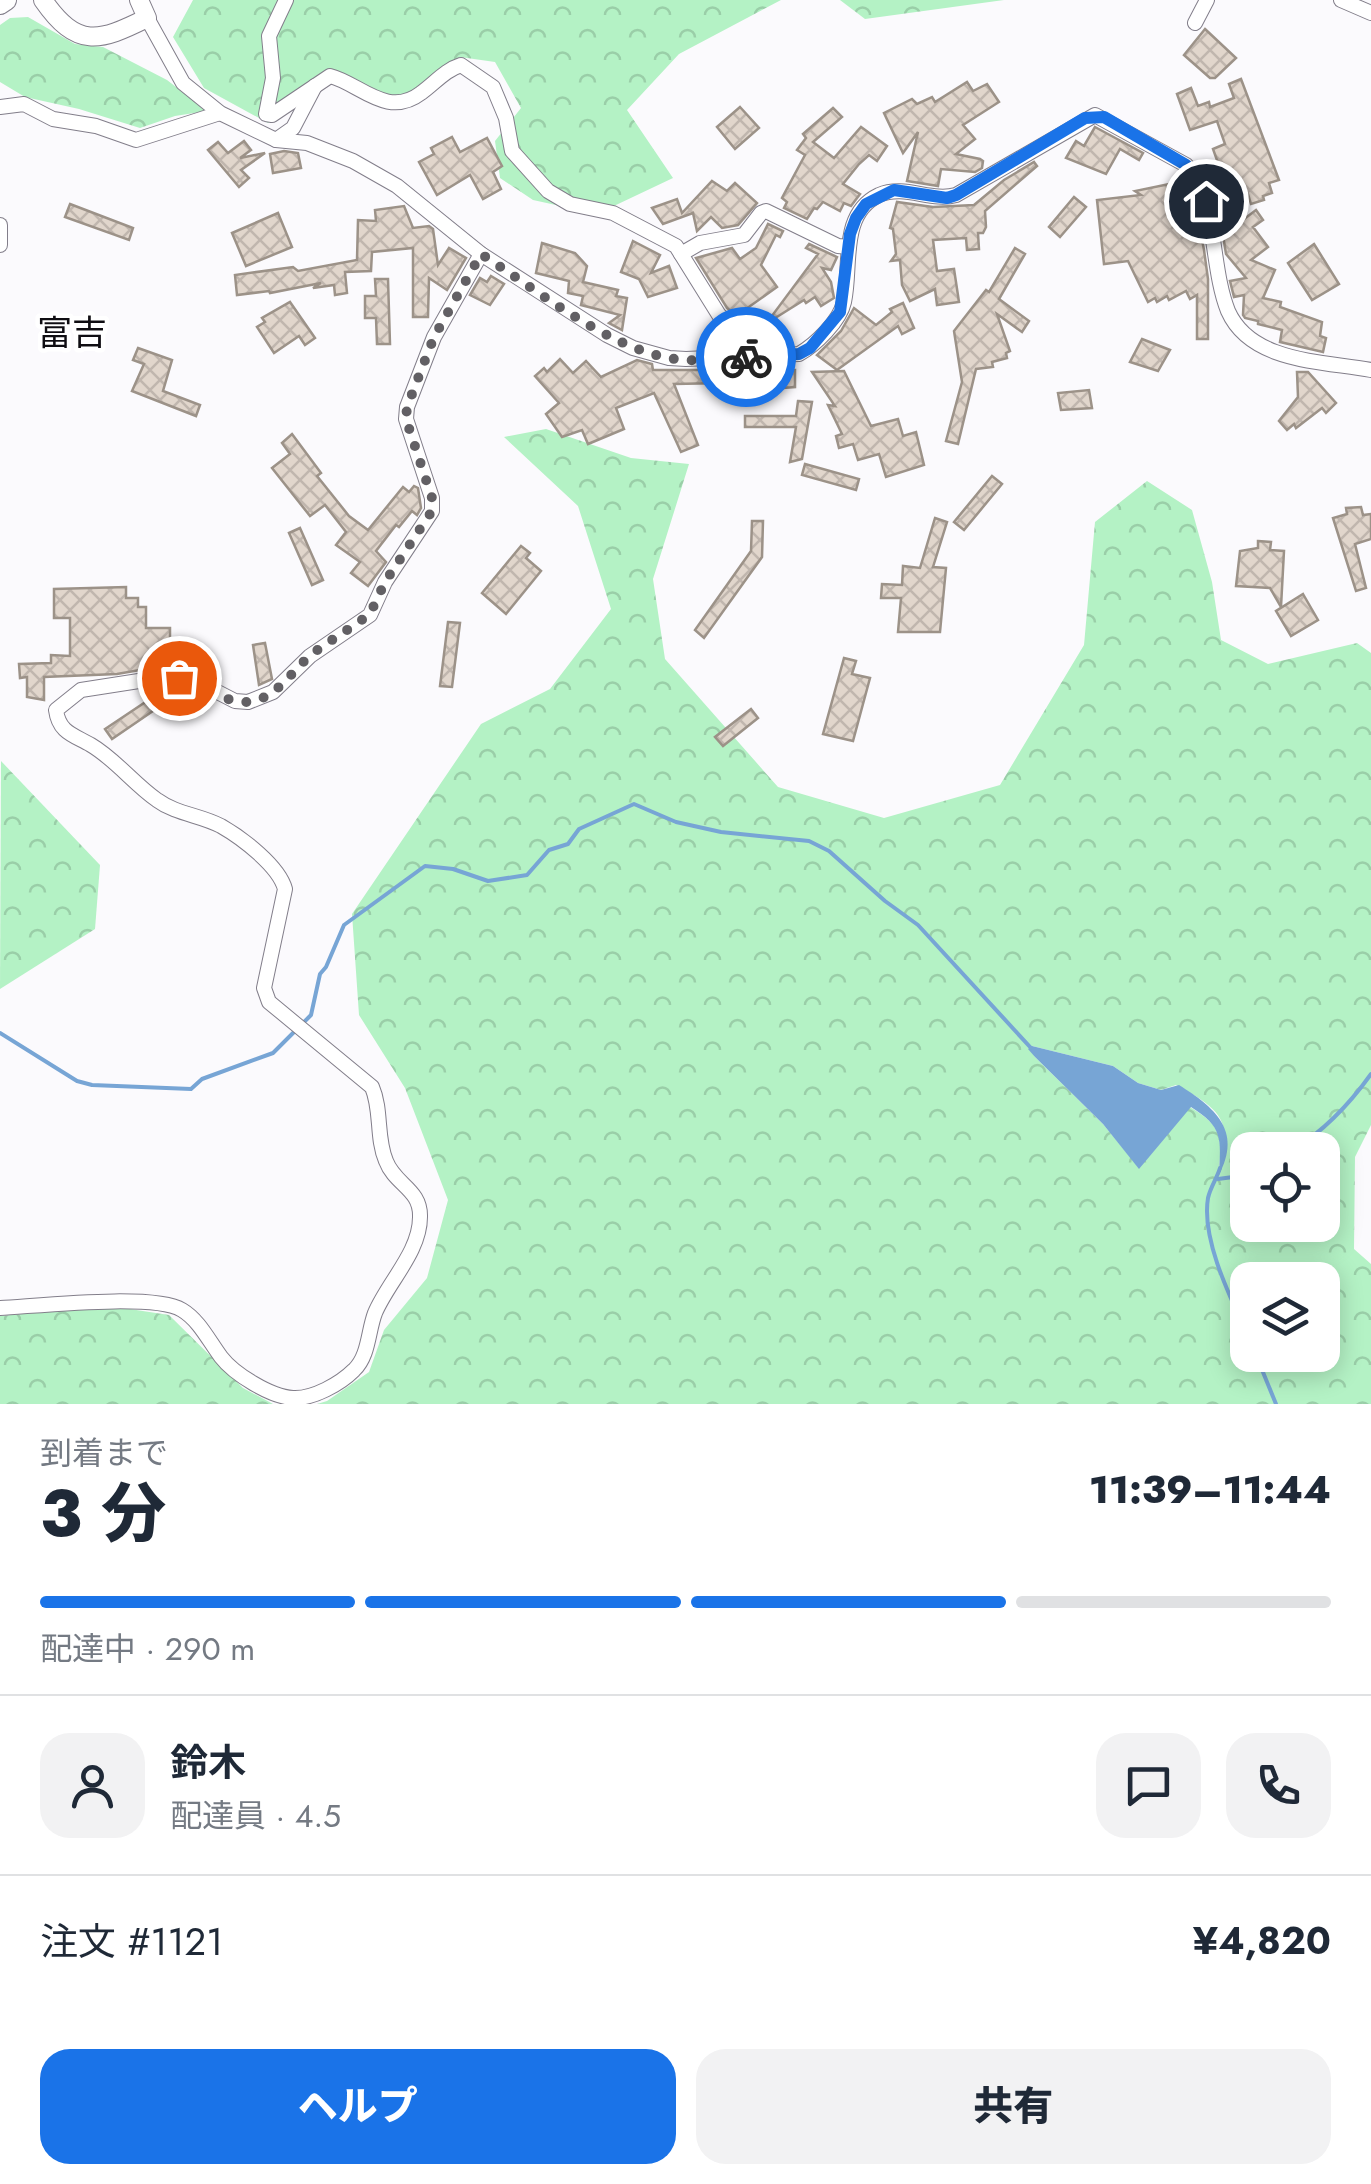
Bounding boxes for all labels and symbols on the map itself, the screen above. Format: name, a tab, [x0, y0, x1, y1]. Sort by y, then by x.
pin	[1164, 159, 1249, 244]
courier	[696, 307, 796, 407]
district label: 富吉	[37, 308, 107, 358]
pin	[137, 636, 222, 721]

